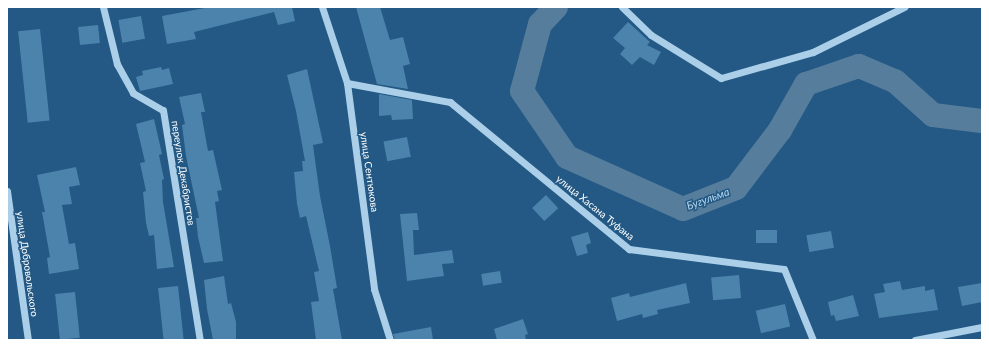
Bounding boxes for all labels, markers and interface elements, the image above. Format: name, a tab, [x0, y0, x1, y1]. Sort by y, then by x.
street label: переулок Декабристов	[169, 120, 197, 226]
street label: улица Сентюкова	[357, 131, 381, 213]
street label: улица Хасана Туфана	[554, 173, 636, 243]
water label: Бугульма	[685, 185, 731, 213]
street label: улица Добровольского	[14, 211, 40, 317]

